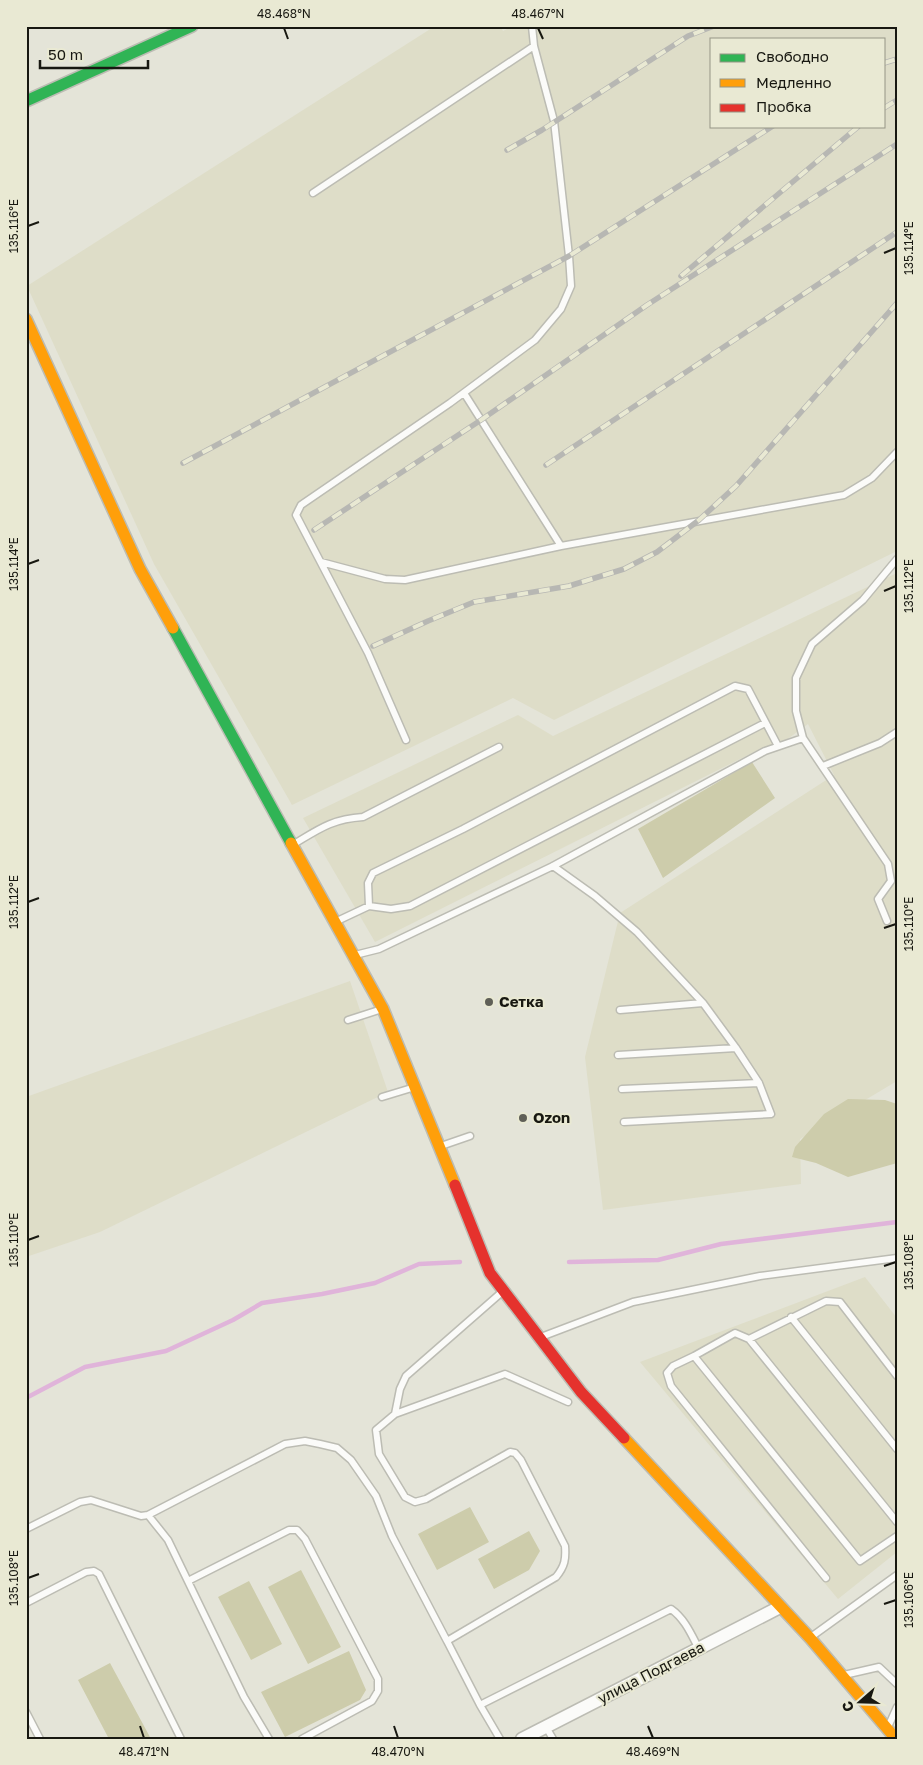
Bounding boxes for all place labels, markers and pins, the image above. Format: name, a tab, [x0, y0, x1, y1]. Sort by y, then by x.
place label: Сетка	[499, 992, 544, 1010]
marker: Сетка	[483, 996, 495, 1008]
place label: Ozon	[533, 1108, 570, 1126]
marker: Ozon	[517, 1112, 529, 1124]

